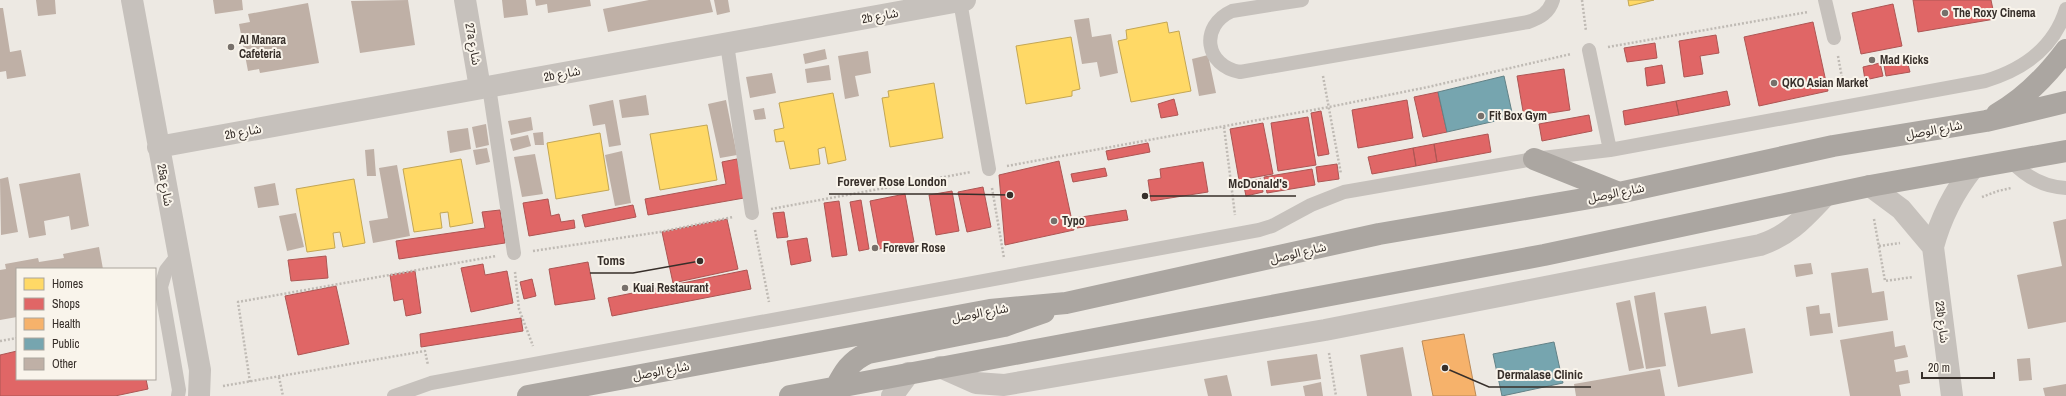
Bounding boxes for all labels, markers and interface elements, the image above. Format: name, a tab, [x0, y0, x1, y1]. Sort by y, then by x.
street label: 2b شارع	[860, 5, 900, 28]
place label: The Roxy Cinema	[1953, 5, 2036, 21]
marker: The Roxy Cinema	[1940, 8, 1950, 18]
street label: 27a شارع	[460, 22, 485, 67]
place label: Al Manara Cafeteria	[239, 32, 287, 62]
marker: Al Manara Cafeteria	[226, 42, 236, 52]
place label: Mad Kicks	[1880, 52, 1929, 68]
marker: Mad Kicks	[1867, 55, 1877, 65]
street label: 2b شارع	[542, 63, 582, 86]
place label: QKO Asian Market	[1782, 75, 1869, 91]
marker: QKO Asian Market	[1769, 78, 1779, 88]
place label: Fit Box Gym	[1489, 108, 1547, 124]
marker: Fit Box Gym	[1476, 111, 1486, 121]
street label: شارع الوصل	[1904, 117, 1964, 144]
street label: 2b شارع	[223, 121, 263, 144]
street label: 25a شارع	[152, 163, 177, 208]
callout: Forever Rose London	[829, 169, 954, 194]
callout: McDonald's	[1220, 171, 1296, 196]
text: Forever Rose London	[837, 173, 947, 190]
text: McDonald's	[1228, 175, 1288, 192]
street label: شارع الوصل	[1586, 180, 1646, 207]
place label: Typo	[1062, 213, 1085, 229]
marker: Typo	[1049, 216, 1059, 226]
street label: شارع الوصل	[1268, 239, 1328, 268]
place label: Forever Rose	[883, 240, 946, 256]
marker: Forever Rose	[870, 243, 880, 253]
callout: Toms	[590, 248, 633, 273]
text: Toms	[597, 252, 625, 269]
legend	[16, 268, 156, 380]
text: Homes	[52, 276, 83, 292]
place label: Kuai Restaurant	[633, 280, 709, 296]
marker: Kuai Restaurant	[620, 283, 630, 293]
text: Shops	[52, 296, 80, 312]
street label: شارع الوصل	[950, 300, 1010, 327]
street label: 23b شارع	[1930, 300, 1953, 344]
text: Health	[52, 316, 80, 332]
text: Public	[52, 336, 79, 352]
scale bar	[1922, 354, 1994, 380]
text: Other	[52, 356, 77, 372]
street label: شارع الوصل	[631, 358, 691, 385]
text: 20 m	[1928, 360, 1950, 376]
callout: Dermalase Clinic	[1489, 362, 1591, 387]
text: Dermalase Clinic	[1497, 366, 1583, 383]

